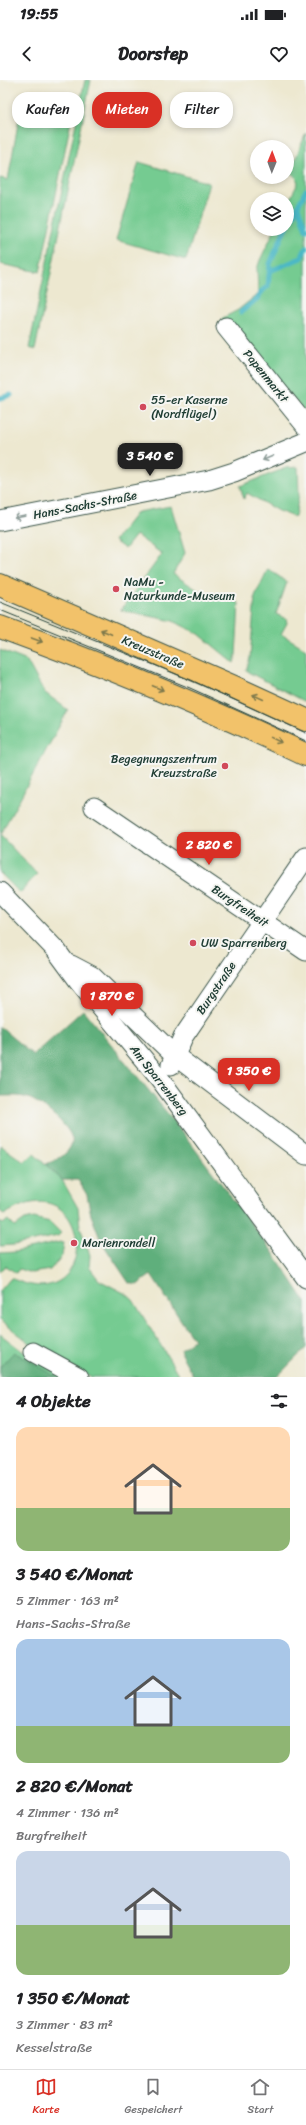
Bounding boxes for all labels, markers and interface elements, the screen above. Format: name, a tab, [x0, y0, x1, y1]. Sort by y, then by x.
text: 19:55	[20, 1, 59, 27]
text: Doorstep	[118, 38, 188, 70]
icon: back	[16, 43, 38, 65]
icon: heart	[268, 43, 290, 65]
chip: Kaufen	[12, 92, 84, 128]
chip: Mieten	[92, 92, 162, 128]
chip: Filter	[170, 92, 233, 128]
north arrow	[250, 140, 294, 184]
map controls	[250, 140, 294, 236]
button: layers	[250, 192, 294, 236]
street label: Papenmarkt	[237, 344, 295, 409]
place label: 55-er Kaserne (Nordflügel)	[151, 389, 228, 425]
marker: 55-er Kaserne (Nordflügel)	[138, 402, 148, 412]
pin: 3 540 €	[113, 443, 187, 477]
text: 3 540 €	[127, 444, 173, 467]
one-way arrow	[262, 455, 274, 462]
street label: Hans-Sachs-Straße	[31, 484, 139, 526]
one-way arrow	[14, 513, 27, 521]
place label: NaMu - Naturkunde-Museum	[124, 571, 235, 607]
marker: NaMu - Naturkunde-Museum	[111, 584, 121, 594]
one-way arrow	[101, 628, 113, 635]
street label: Kreuzstraße	[118, 629, 188, 675]
one-way arrow	[30, 637, 42, 645]
one-way arrow	[151, 685, 163, 692]
one-way arrow	[252, 693, 264, 701]
one-way arrow	[270, 737, 282, 744]
place label: Begegnungszentrum Kreuzstraße	[111, 748, 217, 784]
marker: Begegnungszentrum Kreuzstraße	[220, 761, 230, 771]
pin: 2 820 €	[172, 832, 246, 866]
text: 2 820 €	[186, 833, 232, 856]
street label: Burgfreiheit	[207, 879, 274, 934]
place label: UW Sparrenberg	[201, 932, 287, 954]
marker: UW Sparrenberg	[188, 938, 198, 948]
street label: Burgstraße	[190, 957, 242, 1019]
pin: 1 870 €	[75, 983, 149, 1017]
text: 1 870 €	[90, 984, 134, 1007]
street label: Am Sparrenberg	[123, 1039, 194, 1121]
pin: 1 350 €	[212, 1058, 286, 1092]
text: 1 350 €	[227, 1059, 271, 1082]
place label: Marienrondell	[82, 1232, 156, 1254]
marker: Marienrondell	[69, 1238, 79, 1248]
text: 4 Objekte	[16, 1386, 91, 1416]
icon: filters	[268, 1390, 290, 1412]
icon: home	[117, 1453, 189, 1525]
text: 3 540 €/Monat	[16, 1559, 133, 1589]
text: 5 Zimmer · 163 m²	[16, 1589, 119, 1612]
text: Hans-Sachs-Straße	[16, 1612, 130, 1635]
icon: home	[117, 1665, 189, 1737]
text: 2 820 €/Monat	[16, 1771, 133, 1801]
text: 4 Zimmer · 136 m²	[16, 1801, 119, 1824]
text: Burgfreiheit	[16, 1824, 87, 1847]
icon: home	[117, 1877, 189, 1949]
text: 1 350 €/Monat	[16, 1983, 130, 2013]
text: 3 Zimmer · 83 m²	[16, 2013, 113, 2036]
text: Kesselstraße	[16, 2036, 92, 2059]
tab: Karte	[32, 2076, 60, 2119]
tab: Gespeichert	[125, 2076, 182, 2119]
tab: Start	[247, 2076, 274, 2119]

